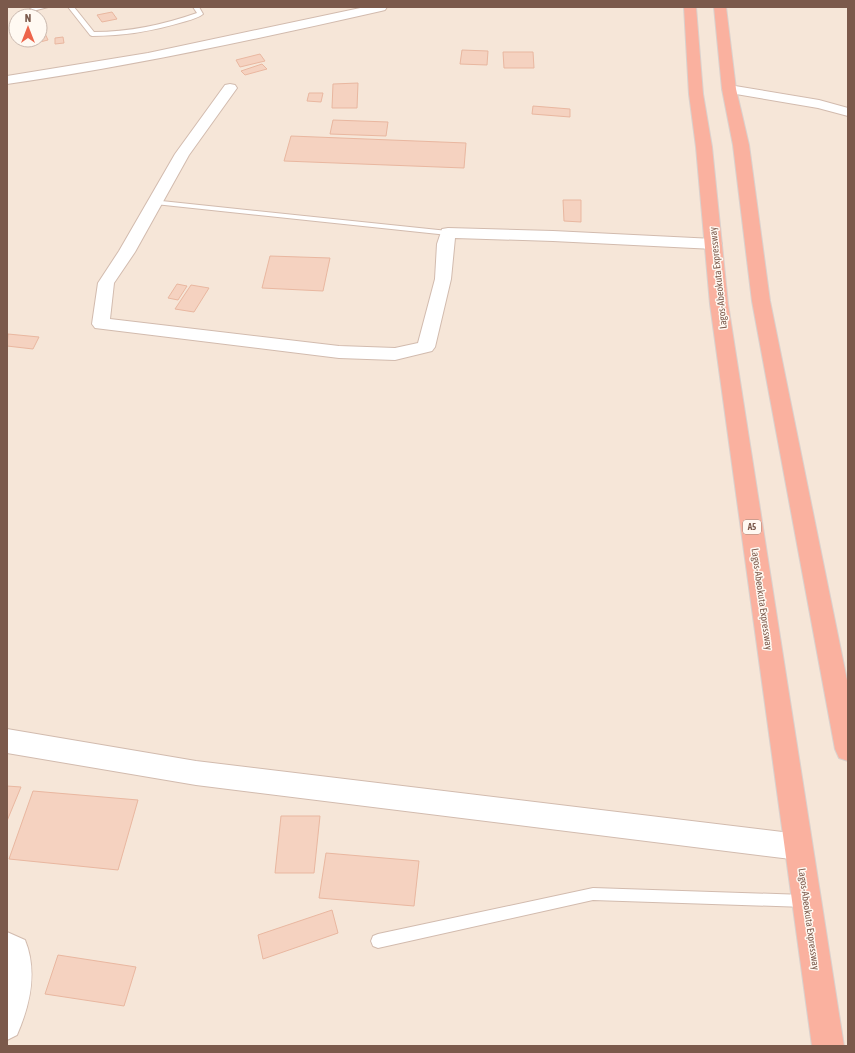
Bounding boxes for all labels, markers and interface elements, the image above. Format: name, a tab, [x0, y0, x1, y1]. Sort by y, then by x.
north arrow	[8, 8, 48, 48]
text: N	[25, 12, 31, 24]
street label: Lagos-Abeokuta Expressway	[707, 226, 729, 330]
road number: A5	[743, 520, 761, 534]
street label: Lagos-Abeokuta Expressway	[749, 547, 775, 651]
street label: Lagos-Abeokuta Expressway	[796, 867, 822, 971]

